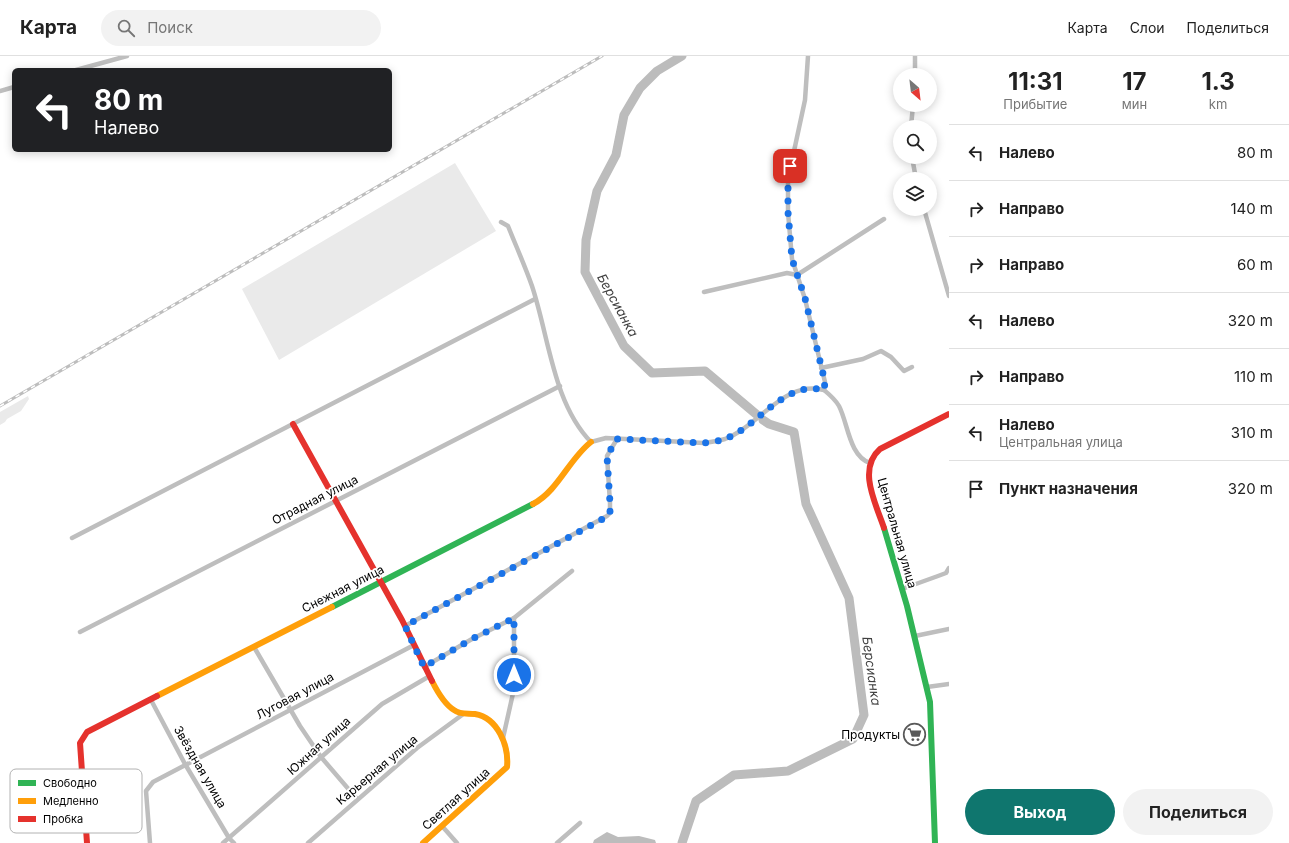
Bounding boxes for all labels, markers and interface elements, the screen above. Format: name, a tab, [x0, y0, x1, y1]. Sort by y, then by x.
search box	[101, 10, 381, 46]
text: Карта	[20, 16, 77, 39]
icon: search	[115, 17, 137, 39]
text: Поиск	[147, 18, 193, 37]
text: Карта	[1067, 19, 1108, 36]
text: Слои	[1130, 19, 1165, 36]
text: Поделиться	[1187, 19, 1269, 36]
text: 11:31	[1008, 67, 1063, 96]
text: 17	[1122, 67, 1147, 96]
text: 1.3	[1201, 67, 1235, 96]
north arrow	[893, 68, 937, 112]
map controls	[893, 68, 937, 216]
text: 80 m	[94, 83, 163, 117]
icon: left	[28, 84, 80, 136]
text: Прибытие	[1003, 96, 1067, 112]
text: мин	[1122, 96, 1147, 112]
text: km	[1209, 96, 1227, 112]
text: Налево	[94, 117, 159, 138]
button: search	[893, 120, 937, 164]
icon: left	[965, 142, 987, 164]
text: Налево	[999, 143, 1055, 162]
text: 80 m	[1237, 143, 1273, 162]
pin	[773, 149, 807, 183]
icon: arrive	[779, 155, 801, 177]
button: layers	[893, 172, 937, 216]
icon: right	[965, 198, 987, 220]
text: Направо	[999, 199, 1064, 218]
text: 140 m	[1230, 199, 1273, 218]
icon: right	[965, 254, 987, 276]
text: Направо	[999, 255, 1064, 274]
text: 60 m	[1237, 255, 1273, 274]
water label: Берсианка	[594, 271, 642, 339]
icon: left	[965, 310, 987, 332]
text: Налево	[999, 311, 1055, 330]
text: 320 m	[1228, 311, 1273, 330]
icon: right	[965, 366, 987, 388]
text: Направо	[999, 367, 1064, 386]
text: 110 m	[1234, 367, 1273, 386]
text: Налево	[999, 415, 1055, 434]
icon: left	[965, 422, 987, 444]
text: 310 m	[1231, 423, 1273, 442]
text: Центральная улица	[999, 434, 1123, 450]
street label: Отрадная улица	[269, 471, 360, 528]
street label: Центральная улица	[875, 476, 920, 590]
icon: arrive	[965, 478, 987, 500]
text: Пункт назначения	[999, 479, 1138, 498]
text: 320 m	[1228, 479, 1273, 498]
street label: Снежная улица	[299, 561, 386, 616]
water label: Берсианка	[859, 635, 885, 707]
position arrow	[493, 654, 535, 696]
street label: Луговая улица	[253, 669, 336, 722]
street label: Южная улица	[284, 713, 353, 778]
supermarket icon: Продукты	[902, 722, 928, 748]
street label: Звёздная улица	[171, 723, 230, 811]
place label: Продукты	[841, 727, 900, 742]
street label: Карьерная улица	[333, 731, 420, 808]
street label: Светлая улица	[419, 764, 493, 833]
legend	[10, 769, 142, 833]
text: Свободно	[43, 776, 97, 790]
button: Выход	[965, 789, 1115, 835]
button: Поделиться	[1123, 789, 1273, 835]
text: Медленно	[43, 794, 99, 808]
text: Пробка	[43, 812, 83, 826]

